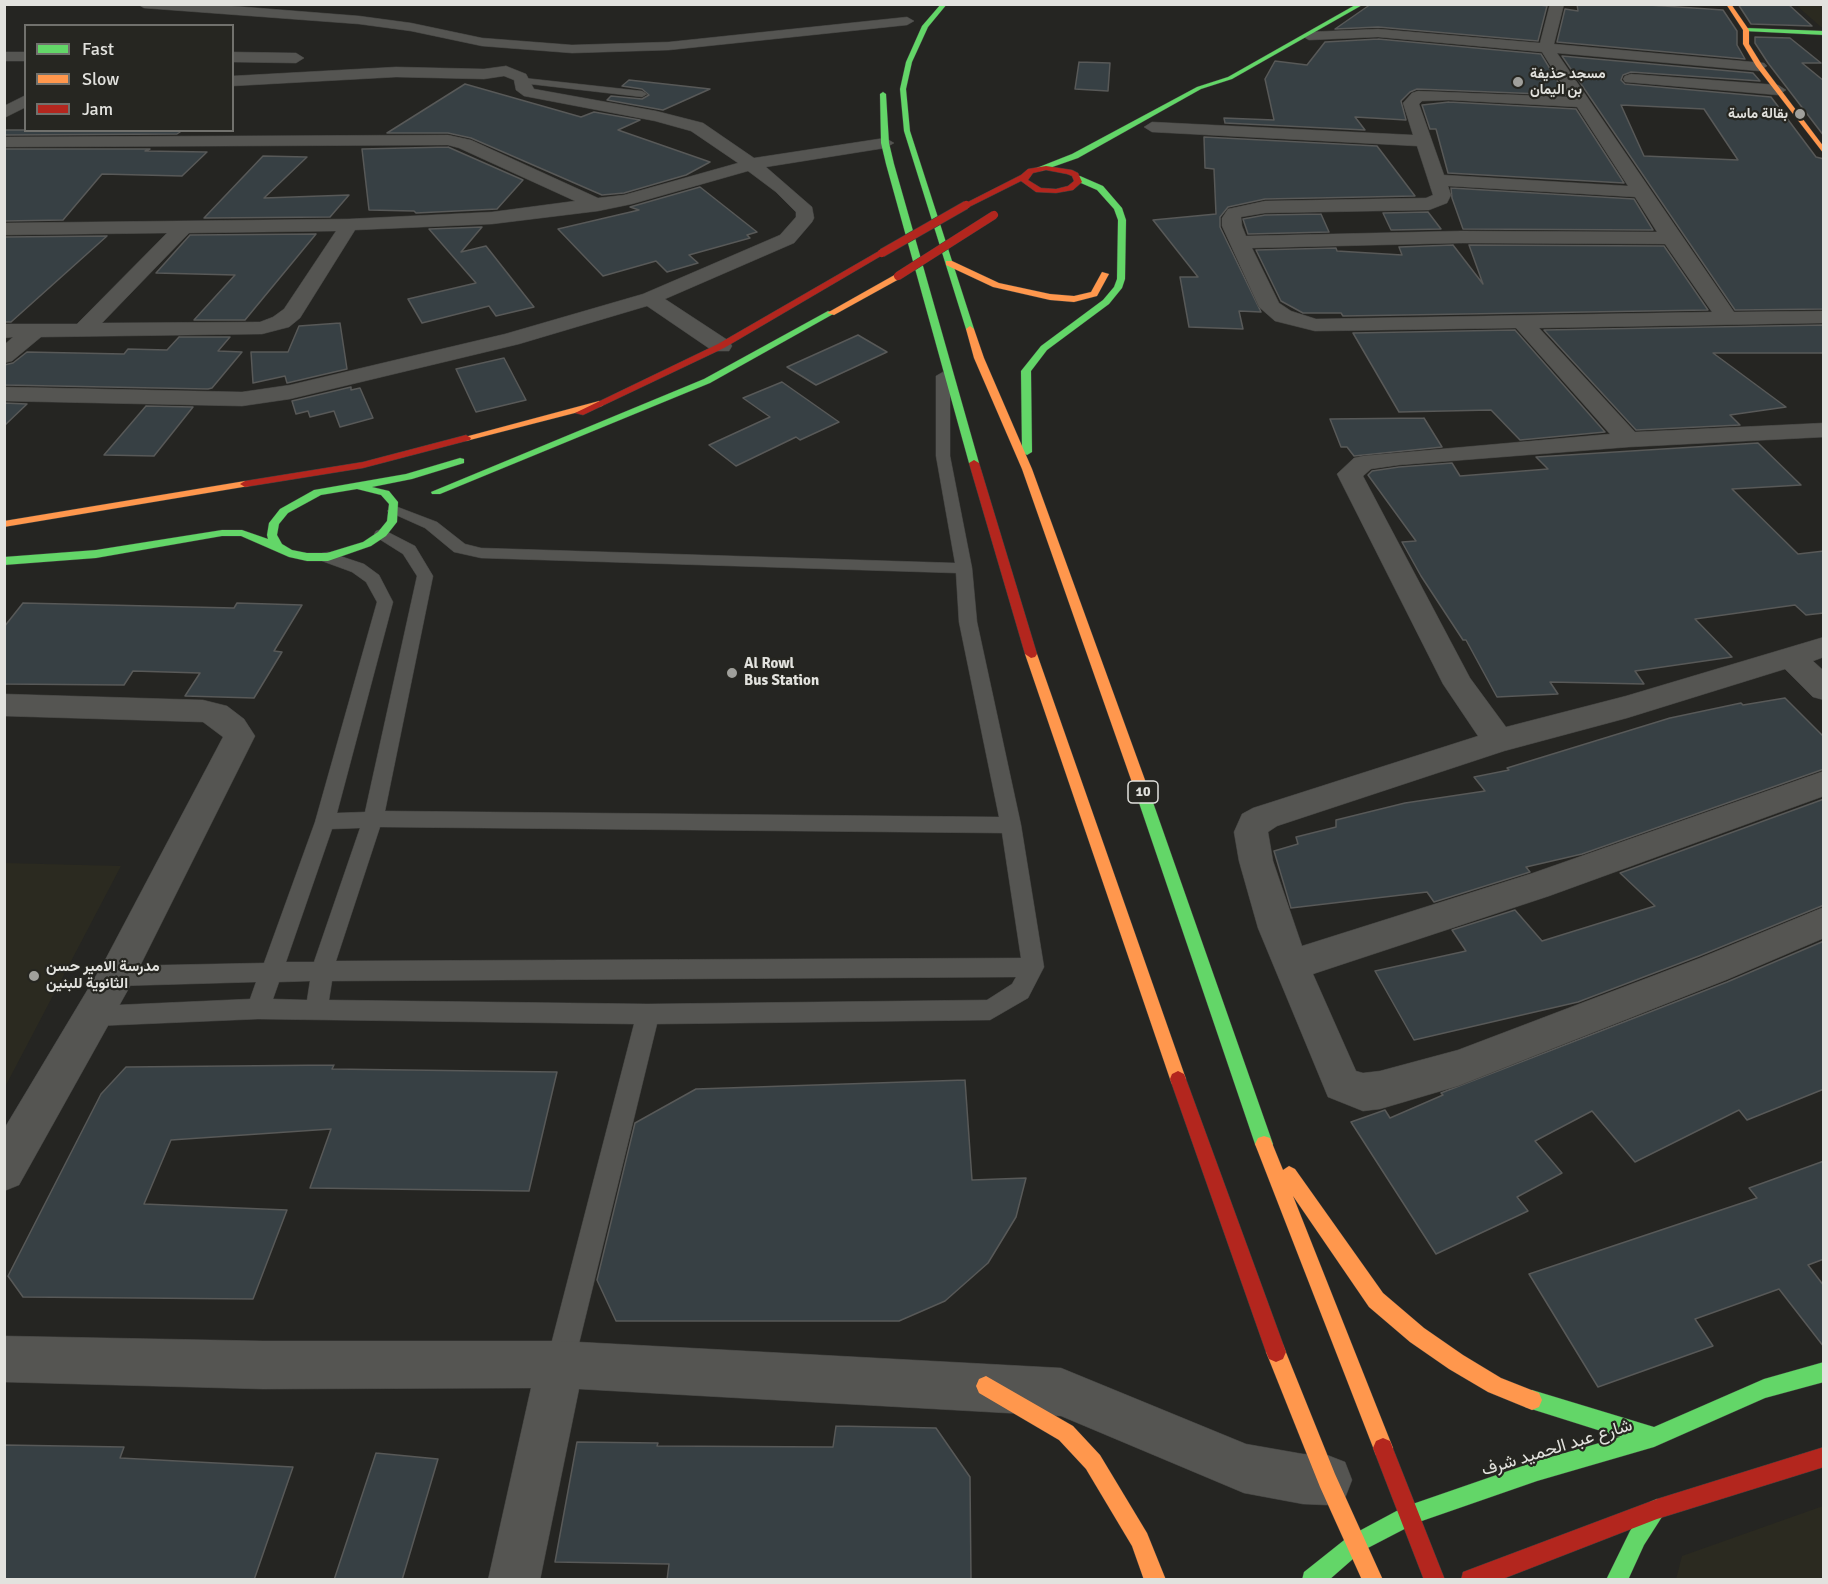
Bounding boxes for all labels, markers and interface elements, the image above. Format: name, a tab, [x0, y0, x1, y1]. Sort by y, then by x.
legend	[24, 24, 234, 132]
text: Fast	[82, 38, 114, 60]
place label: مسجد حذيفة بن اليمان	[1530, 66, 1606, 98]
text: Slow	[82, 68, 119, 90]
marker: مسجد حذيفة بن اليمان	[1511, 75, 1525, 89]
text: Jam	[82, 98, 113, 120]
place label: بقالة ماسة	[1728, 106, 1788, 122]
marker: بقالة ماسة	[1793, 107, 1807, 121]
place label: Al Rowl Bus Station	[744, 655, 819, 690]
marker: Al Rowl Bus Station	[725, 666, 739, 680]
road number: 10	[1128, 781, 1158, 803]
place label: مدرسة الامير حسن الثانوية للبنين	[46, 958, 160, 993]
marker: مدرسة الامير حسن الثانوية للبنين	[27, 969, 41, 983]
street label: شارع عبد الحميد شرف	[1479, 1415, 1635, 1481]

